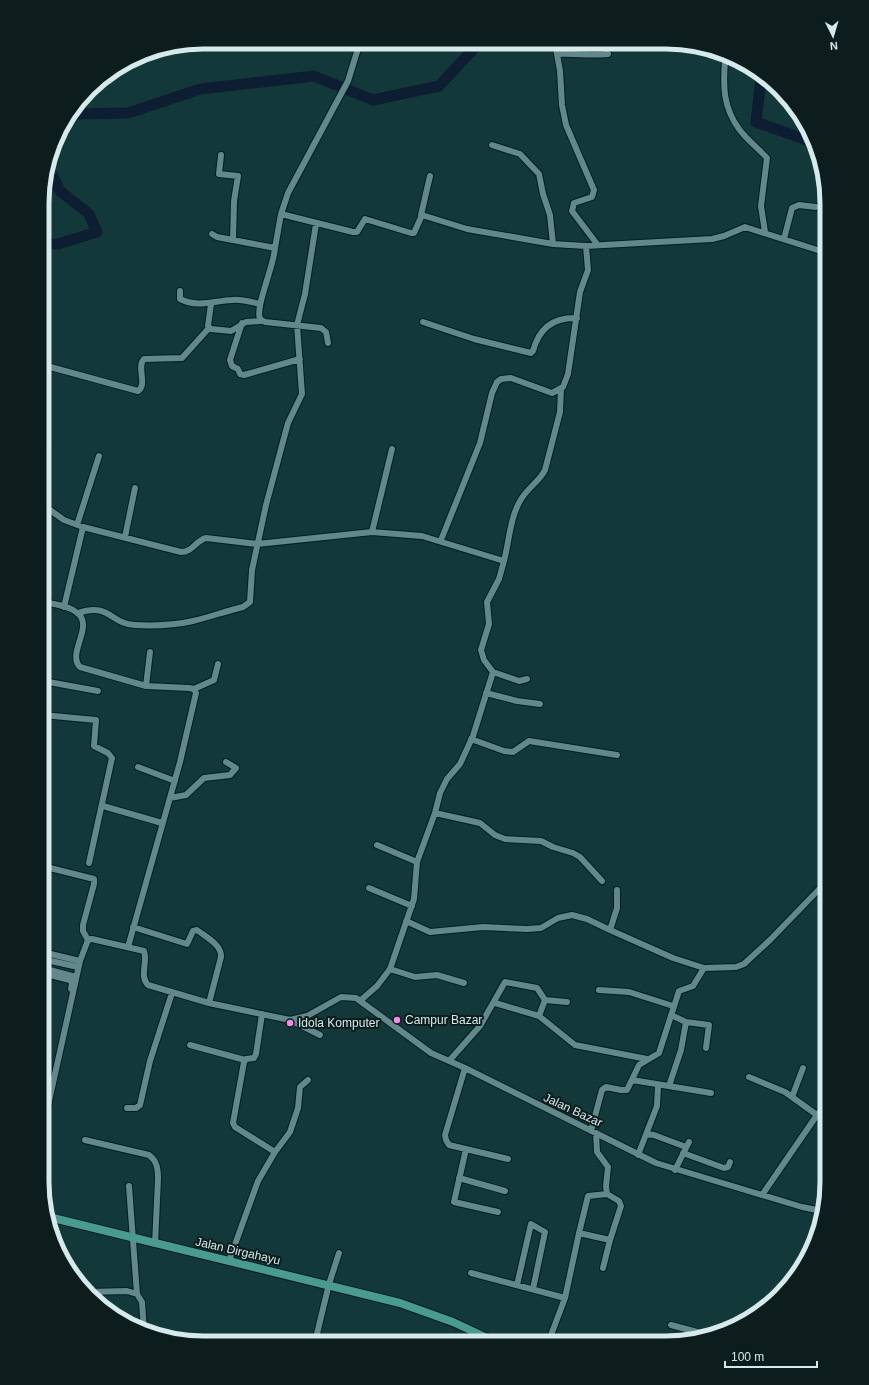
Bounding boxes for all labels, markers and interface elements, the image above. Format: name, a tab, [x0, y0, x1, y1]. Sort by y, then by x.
north arrow	[813, 16, 853, 56]
text: N	[829, 40, 838, 52]
place label: Campur Bazar	[405, 1013, 482, 1027]
marker: Campur Bazar	[392, 1015, 402, 1025]
place label: Idola Komputer	[298, 1016, 379, 1030]
marker: Idola Komputer	[285, 1018, 295, 1028]
street label: Jalan Bazar	[541, 1090, 605, 1130]
street label: Jalan Dirgahayu	[194, 1234, 282, 1268]
scale bar	[725, 1343, 817, 1369]
text: 100 m	[731, 1350, 764, 1364]

